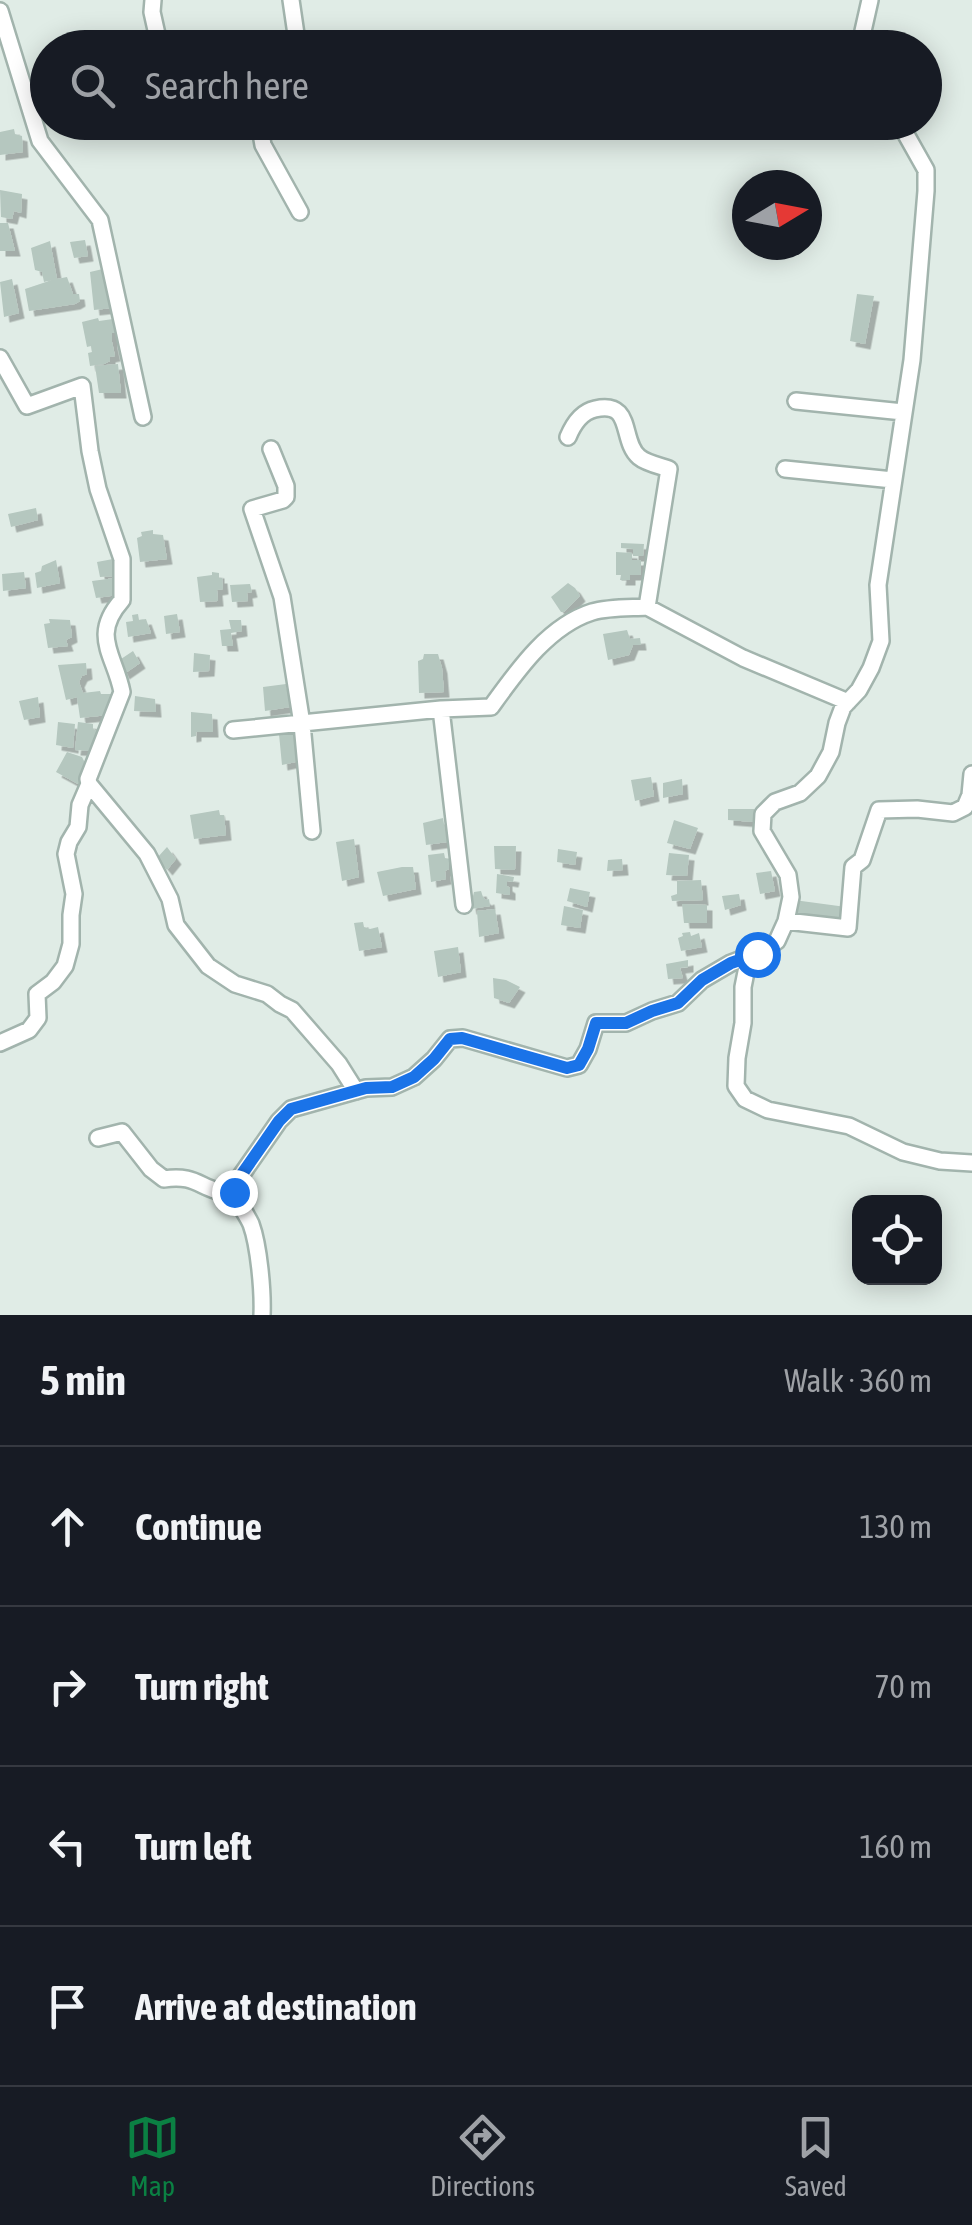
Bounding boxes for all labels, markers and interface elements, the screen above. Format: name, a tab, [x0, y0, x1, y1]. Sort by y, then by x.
search box	[30, 30, 942, 140]
icon: search	[65, 58, 120, 113]
text: Search here	[145, 64, 309, 107]
north arrow	[732, 170, 822, 260]
route start	[735, 932, 781, 978]
route end	[212, 1170, 258, 1216]
map controls	[852, 1195, 942, 1285]
button: locate	[852, 1195, 942, 1285]
text: 5 min	[40, 1356, 126, 1404]
text: Walk · 360 m	[784, 1362, 932, 1399]
icon: ahead	[40, 1499, 95, 1554]
text: Continue	[135, 1505, 262, 1548]
text: 130 m	[859, 1508, 932, 1545]
icon: right	[40, 1659, 95, 1714]
text: Turn right	[135, 1665, 269, 1708]
text: 70 m	[874, 1668, 932, 1705]
icon: left	[40, 1819, 95, 1874]
text: Turn left	[135, 1825, 251, 1868]
text: 160 m	[859, 1828, 932, 1865]
icon: arrive	[40, 1979, 95, 2034]
text: Arrive at destination	[135, 1985, 417, 2028]
tab: Map	[125, 2110, 180, 2202]
tab: Directions	[430, 2110, 535, 2202]
tab: Saved	[785, 2110, 847, 2202]

